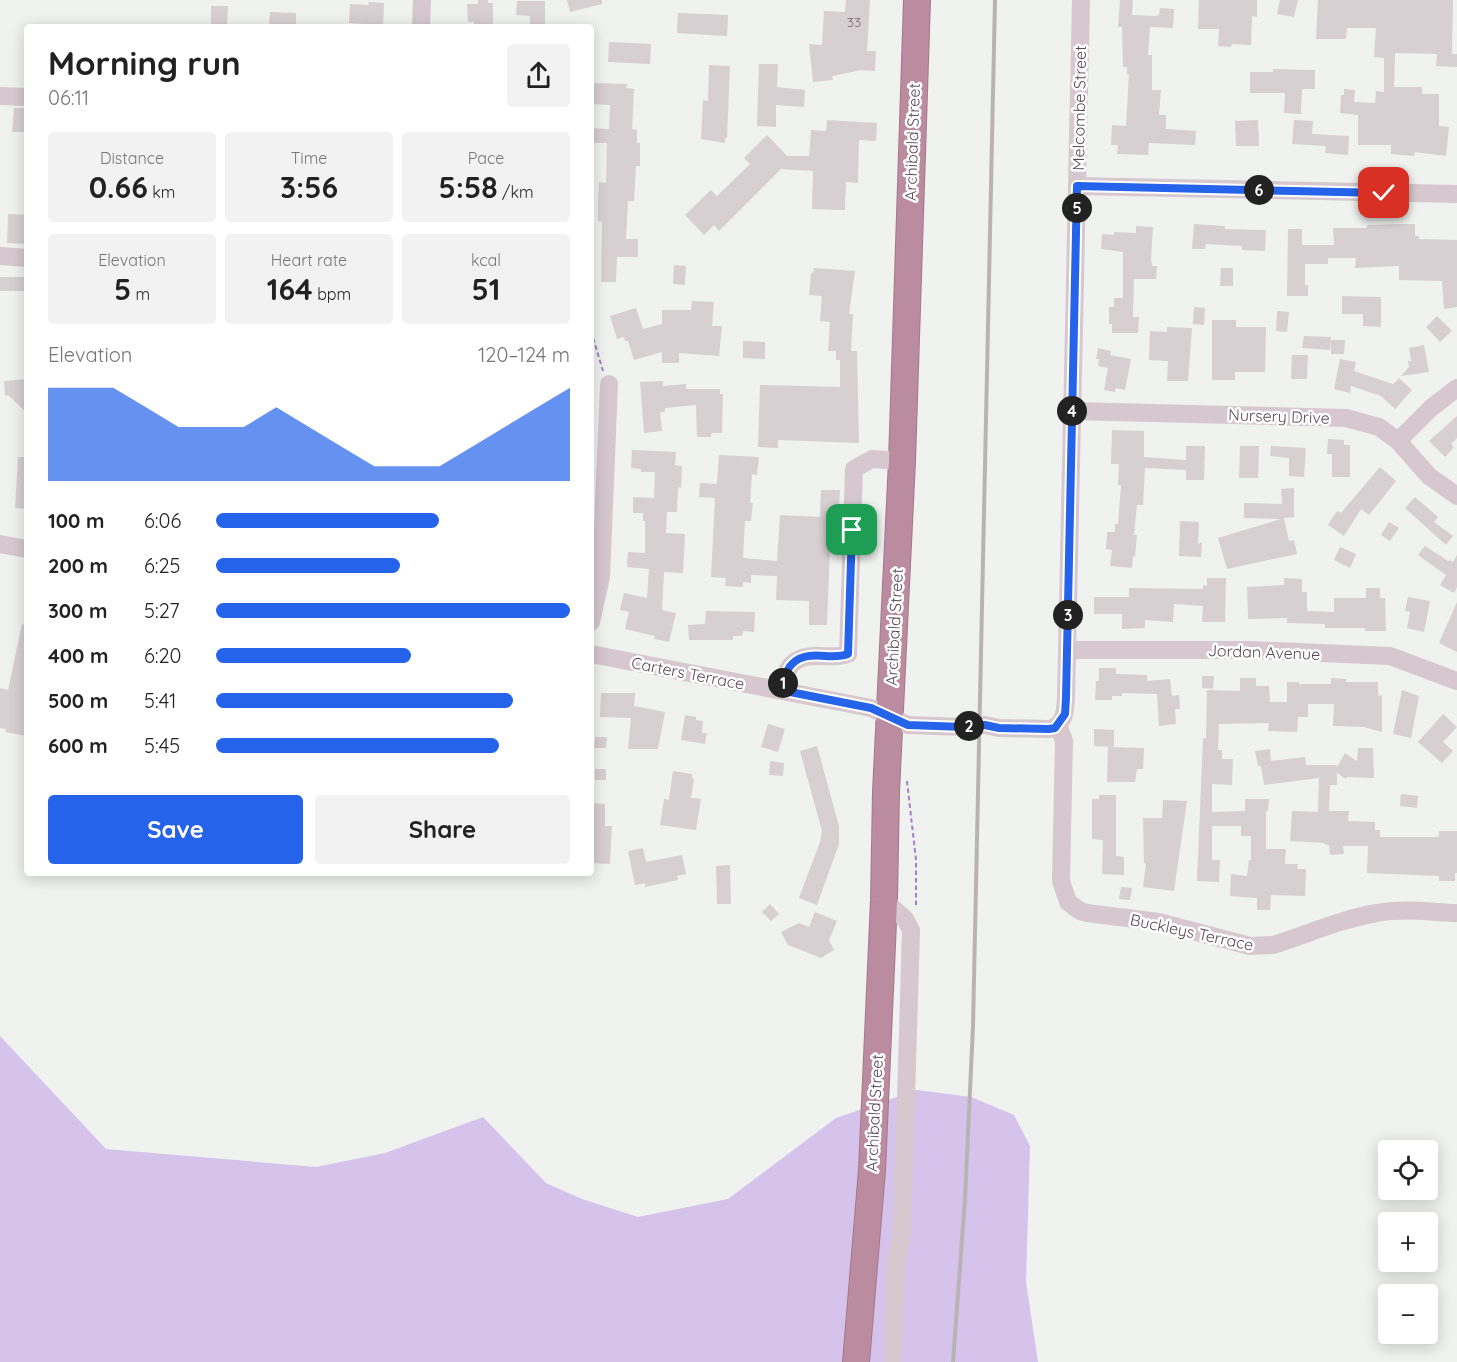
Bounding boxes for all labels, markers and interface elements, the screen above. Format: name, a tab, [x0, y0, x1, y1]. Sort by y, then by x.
house number: 33	[847, 13, 861, 31]
text: Morning run	[48, 42, 241, 83]
button: share	[507, 44, 570, 107]
street label: Melcombe Street	[1068, 45, 1090, 171]
street label: Archibald Street	[900, 83, 924, 201]
text: 06:11	[48, 85, 89, 110]
text: Distance	[100, 148, 164, 168]
text: Time	[291, 148, 327, 168]
text: Pace	[468, 148, 504, 168]
pin	[1358, 167, 1409, 218]
text: 0.66	[89, 168, 148, 206]
text: 3:56	[280, 168, 338, 206]
text: 5:58	[438, 168, 498, 206]
pin: 6	[1244, 175, 1274, 205]
icon: check	[1367, 176, 1400, 209]
text: 6	[1255, 180, 1263, 200]
text: km	[148, 182, 175, 202]
text: /km	[498, 182, 534, 202]
pin: 5	[1062, 193, 1092, 223]
text: 5	[1072, 198, 1082, 218]
text: Elevation	[98, 250, 166, 270]
text: Heart rate	[271, 250, 347, 270]
text: kcal	[471, 250, 501, 270]
text: 5	[114, 270, 131, 308]
text: 164	[267, 270, 313, 308]
text: 51	[472, 270, 500, 308]
text: m	[131, 284, 150, 304]
text: bpm	[313, 284, 351, 304]
text: Elevation	[48, 342, 132, 367]
text: 120–124 m	[478, 342, 570, 367]
pin: 4	[1057, 396, 1087, 426]
text: 4	[1067, 401, 1077, 421]
street label: Nursery Drive	[1228, 404, 1330, 428]
pin	[826, 504, 877, 555]
text: 100 m	[48, 508, 104, 533]
text: 6:06	[144, 508, 181, 533]
icon: arrive	[835, 513, 868, 546]
text: 200 m	[48, 553, 108, 578]
text: 6:25	[144, 553, 180, 578]
street label: Archibald Street	[881, 568, 907, 686]
text: 300 m	[48, 598, 107, 623]
text: 5:27	[144, 598, 180, 623]
pin: 3	[1053, 600, 1083, 630]
text: 3	[1064, 605, 1072, 625]
street label: Jordan Avenue	[1208, 640, 1320, 664]
text: 400 m	[48, 643, 108, 668]
text: 6:20	[144, 643, 181, 668]
street label: Carters Terrace	[630, 652, 746, 694]
pin: 1	[768, 668, 798, 698]
text: 1	[780, 673, 786, 693]
text: 500 m	[48, 688, 108, 713]
text: 5:41	[144, 688, 176, 713]
pin: 2	[954, 711, 984, 741]
text: 2	[964, 716, 974, 736]
text: 600 m	[48, 733, 108, 758]
text: 5:45	[144, 733, 180, 758]
button: Save	[48, 795, 303, 864]
button: Share	[315, 795, 570, 864]
street label: Buckleys Terrace	[1129, 909, 1255, 955]
street label: Archibald Street	[861, 1054, 887, 1172]
map controls	[1378, 1140, 1438, 1344]
button: locate	[1378, 1140, 1438, 1200]
button: +	[1378, 1212, 1438, 1272]
button: −	[1378, 1284, 1438, 1344]

